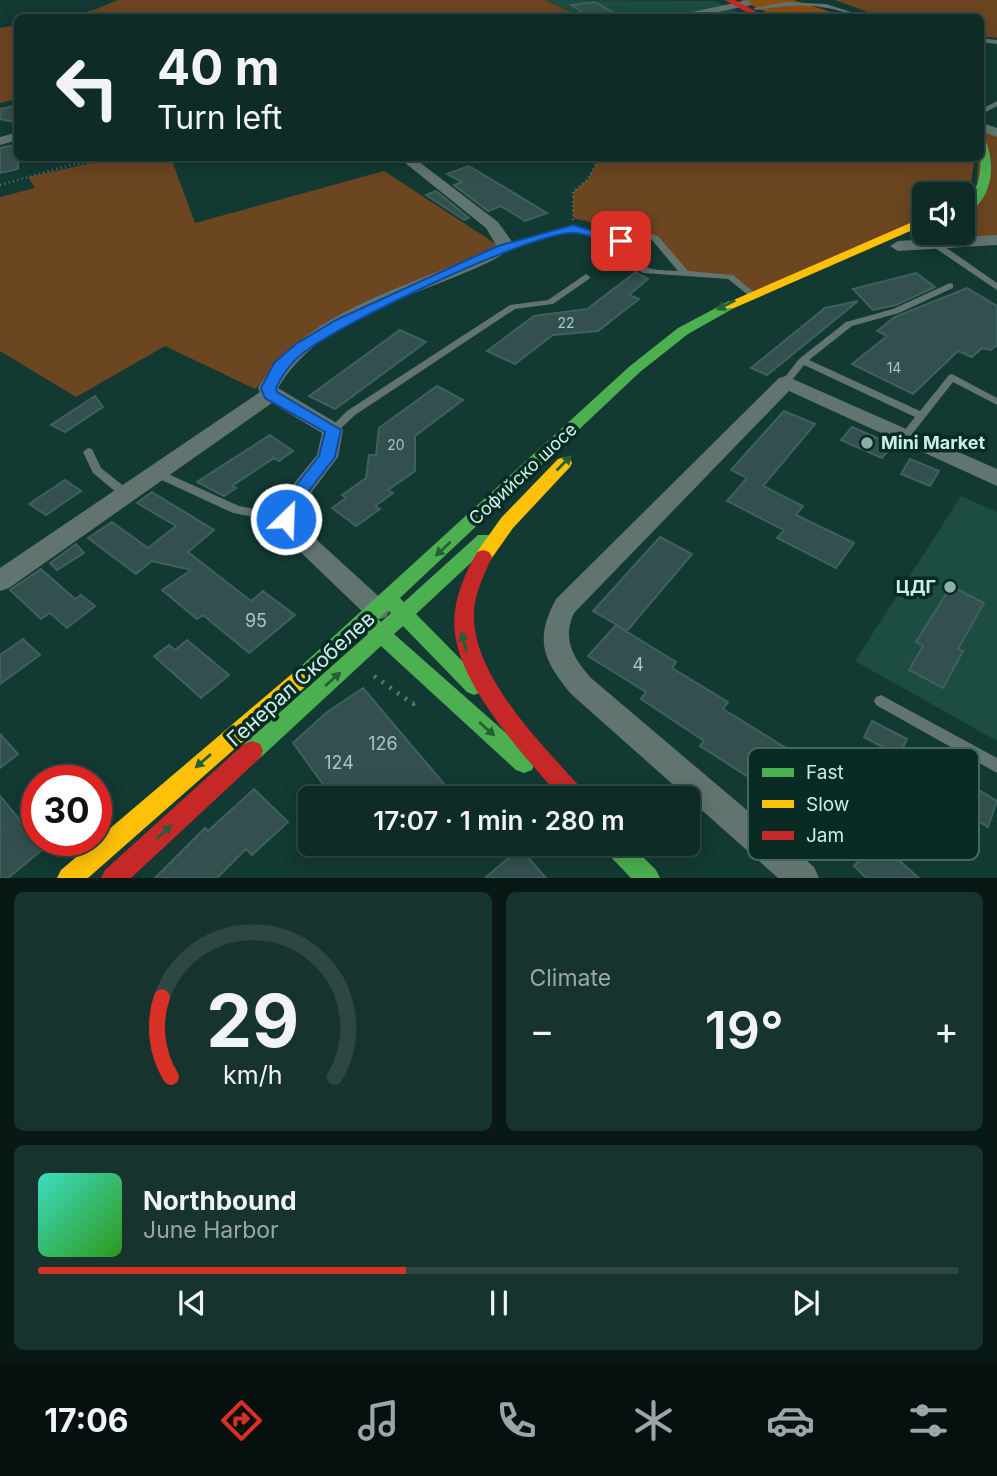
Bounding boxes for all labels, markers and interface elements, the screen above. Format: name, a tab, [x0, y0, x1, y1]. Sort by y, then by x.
text: 40 m	[157, 38, 280, 97]
icon: left	[42, 42, 133, 133]
text: Turn left	[157, 98, 282, 137]
map controls	[912, 182, 975, 245]
button: sound	[912, 182, 975, 245]
pin	[591, 211, 651, 271]
icon: arrive	[602, 222, 640, 260]
one-way arrow	[716, 300, 736, 311]
house number: 22	[557, 314, 575, 331]
house number: 14	[887, 359, 901, 376]
street label: Софийско шосе	[464, 418, 581, 529]
place label: Mini Market	[881, 432, 986, 453]
marker: Mini Market	[859, 435, 875, 451]
house number: 20	[387, 436, 405, 453]
one-way arrow	[555, 455, 572, 471]
position arrow	[249, 482, 323, 556]
one-way arrow	[435, 540, 452, 556]
place label: ЦДГ	[896, 576, 936, 597]
marker: ЦДГ	[942, 579, 958, 595]
street label: Генерал Скобелев	[222, 606, 380, 751]
house number: 95	[245, 610, 267, 631]
one-way arrow	[458, 631, 469, 653]
house number: 4	[632, 654, 644, 675]
one-way arrow	[324, 672, 341, 688]
one-way arrow	[478, 721, 496, 737]
house number: 126	[368, 733, 398, 754]
legend	[748, 748, 979, 860]
house number: 124	[324, 752, 354, 773]
one-way arrow	[195, 754, 213, 769]
text: Fast	[806, 761, 844, 784]
speed limit sign: 30	[21, 765, 112, 856]
text: Slow	[806, 793, 849, 816]
text: 17:07 · 1 min · 280 m	[373, 805, 625, 836]
one-way arrow	[155, 824, 173, 840]
text: Jam	[806, 824, 844, 847]
text: Climate	[530, 964, 611, 992]
text: 29	[206, 977, 299, 1066]
text: 19°	[705, 999, 784, 1062]
text: −	[530, 1007, 555, 1053]
text: +	[934, 1007, 959, 1053]
text: km/h	[223, 1060, 282, 1090]
text: Northbound	[143, 1185, 297, 1216]
text: June Harbor	[143, 1216, 279, 1244]
icon: previous	[173, 1284, 211, 1322]
icon: pause	[480, 1284, 518, 1322]
icon: next	[787, 1284, 825, 1322]
icon: directions	[217, 1396, 266, 1445]
icon: music	[354, 1396, 403, 1445]
icon: phone	[492, 1396, 541, 1445]
icon: climate	[629, 1396, 678, 1445]
icon: car	[766, 1396, 815, 1445]
icon: filters	[904, 1396, 953, 1445]
text: 17:06	[44, 1401, 129, 1440]

